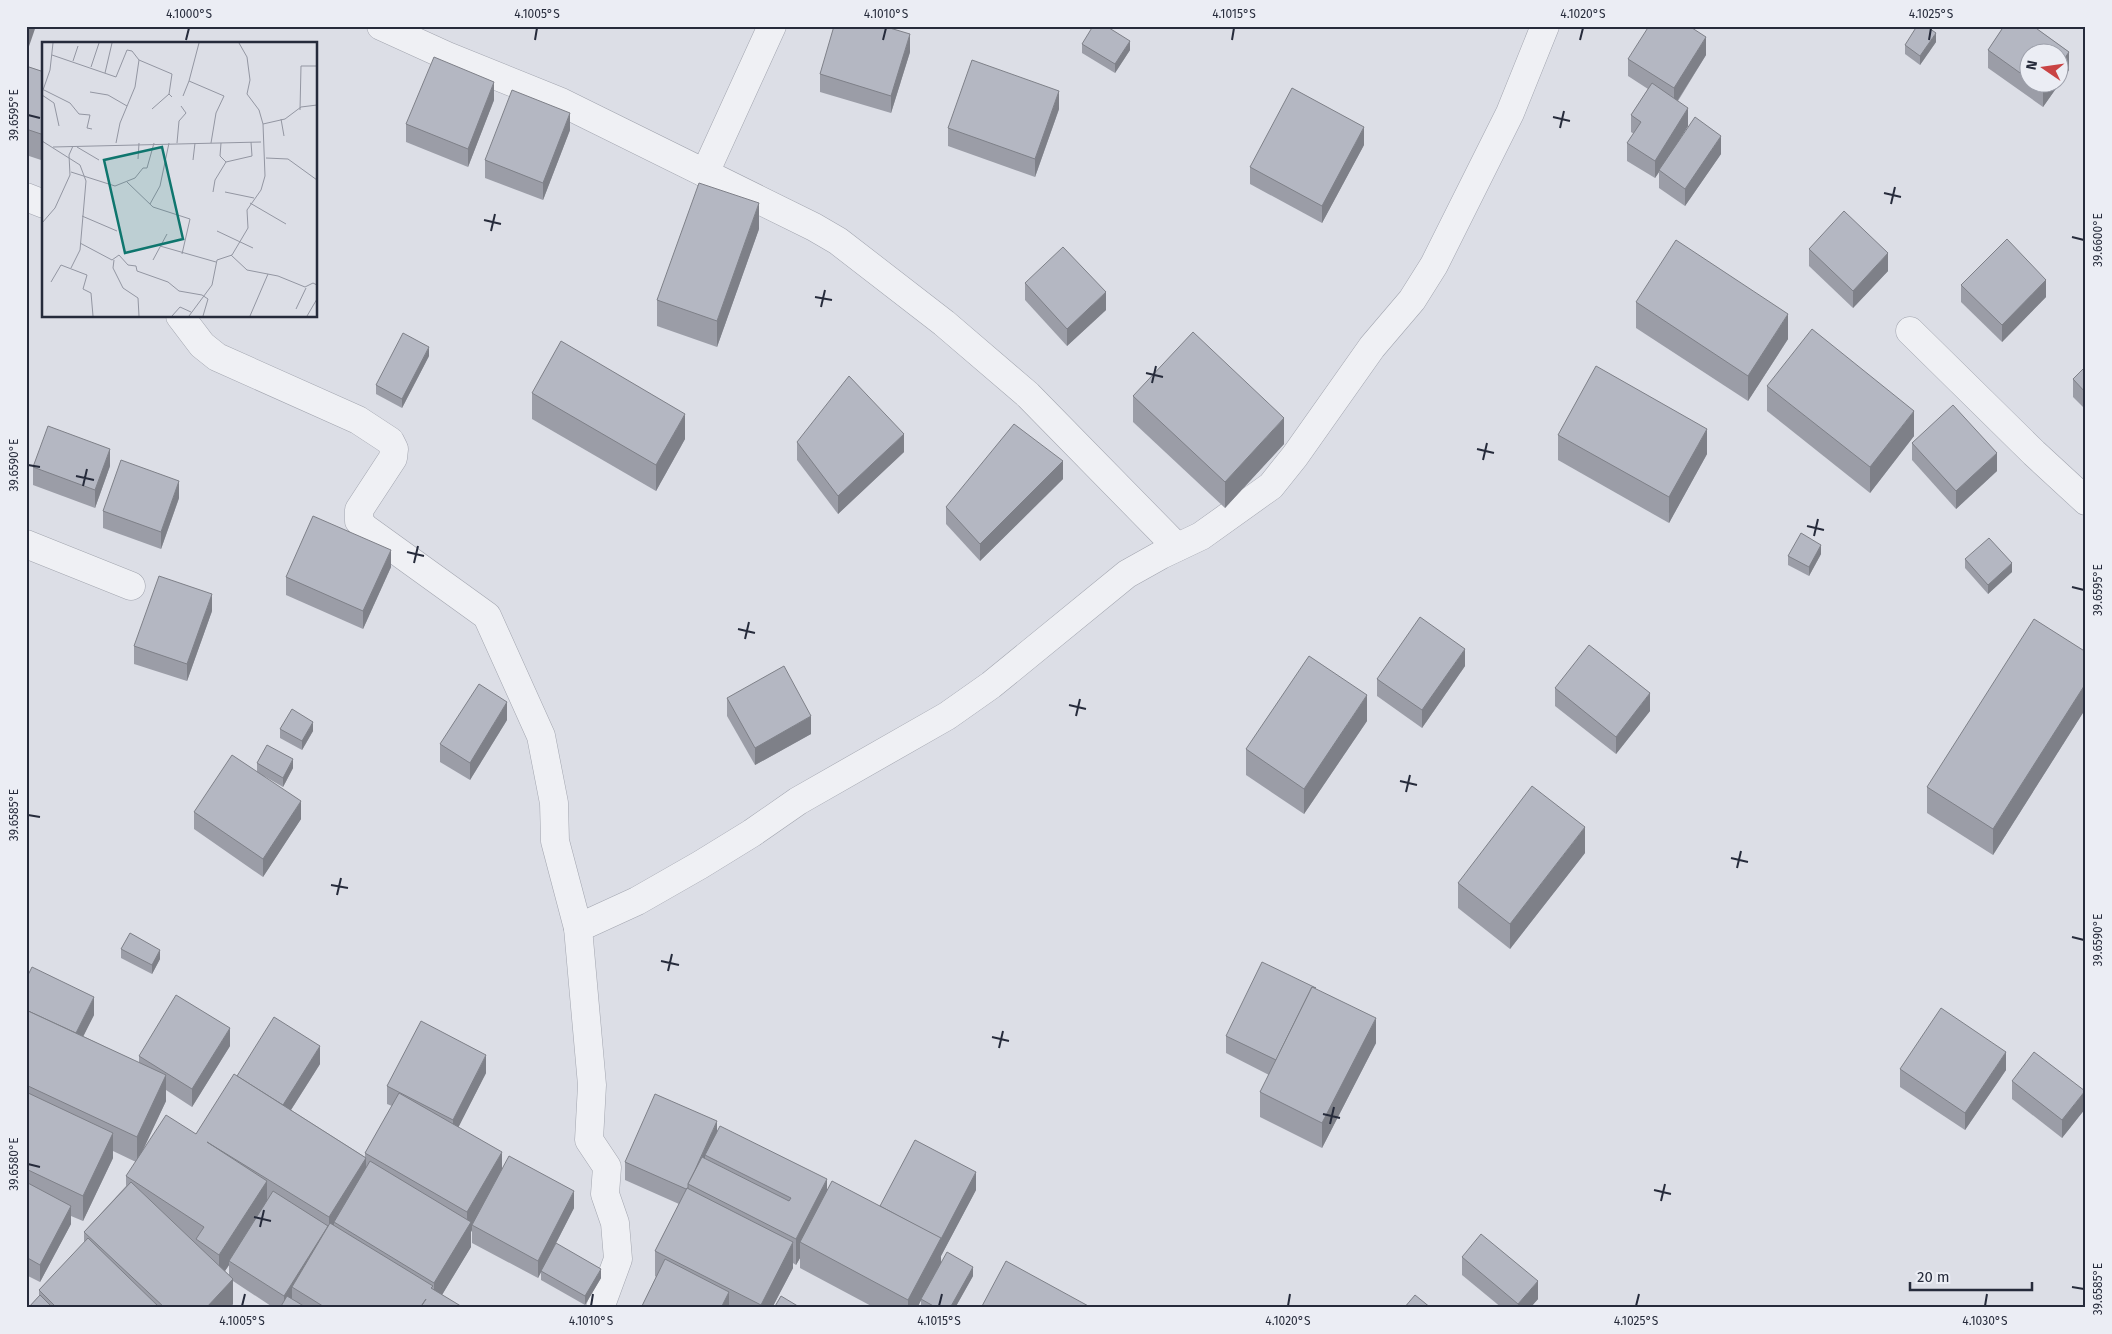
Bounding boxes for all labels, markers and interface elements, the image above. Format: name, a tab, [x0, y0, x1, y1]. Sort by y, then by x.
text: 4.1000°S	[166, 7, 213, 21]
text: 4.1005°S	[514, 7, 560, 21]
text: 4.1010°S	[864, 7, 909, 21]
text: 4.1015°S	[1212, 7, 1256, 21]
text: 4.1020°S	[1560, 7, 1606, 21]
text: 4.1025°S	[1909, 7, 1954, 21]
inset map	[42, 42, 318, 318]
north arrow	[2020, 42, 2070, 92]
text: N	[2022, 59, 2041, 72]
text: 39.6595°E	[7, 89, 21, 141]
text: 39.6600°E	[2091, 213, 2105, 267]
text: 39.6590°E	[7, 439, 21, 491]
text: 39.6595°E	[2091, 564, 2105, 616]
text: 39.6585°E	[7, 789, 21, 841]
text: 39.6590°E	[2091, 914, 2105, 966]
text: 39.6580°E	[7, 1137, 21, 1191]
scale bar	[1910, 1259, 2032, 1291]
text: 39.6585°E	[2091, 1263, 2105, 1315]
text: 20 m	[1917, 1268, 1950, 1286]
text: 4.1005°S	[219, 1314, 265, 1328]
text: 4.1010°S	[569, 1314, 614, 1328]
text: 4.1015°S	[917, 1314, 961, 1328]
text: 4.1020°S	[1265, 1314, 1311, 1328]
text: 4.1025°S	[1614, 1314, 1659, 1328]
text: 4.1030°S	[1962, 1314, 2008, 1328]

